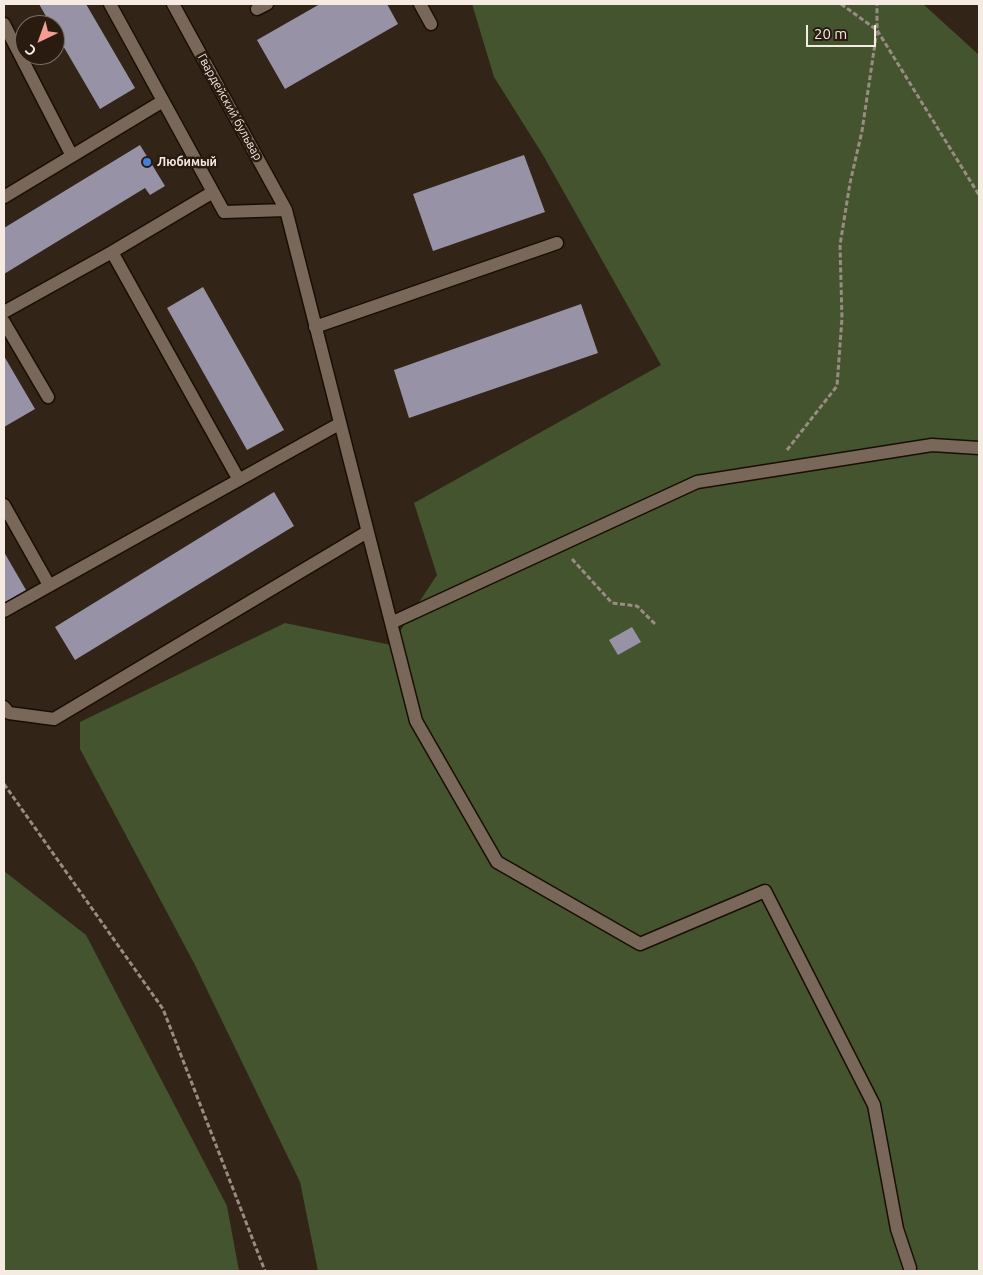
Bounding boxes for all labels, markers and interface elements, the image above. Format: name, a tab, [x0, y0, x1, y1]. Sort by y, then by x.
north arrow	[15, 15, 65, 65]
scale bar	[808, 15, 878, 47]
text: 20 m	[814, 25, 847, 42]
text: С	[22, 41, 39, 59]
street label: Гвардейский бульвар	[195, 51, 265, 163]
place label: Любимый	[157, 155, 217, 169]
marker: Любимый	[141, 156, 153, 168]

